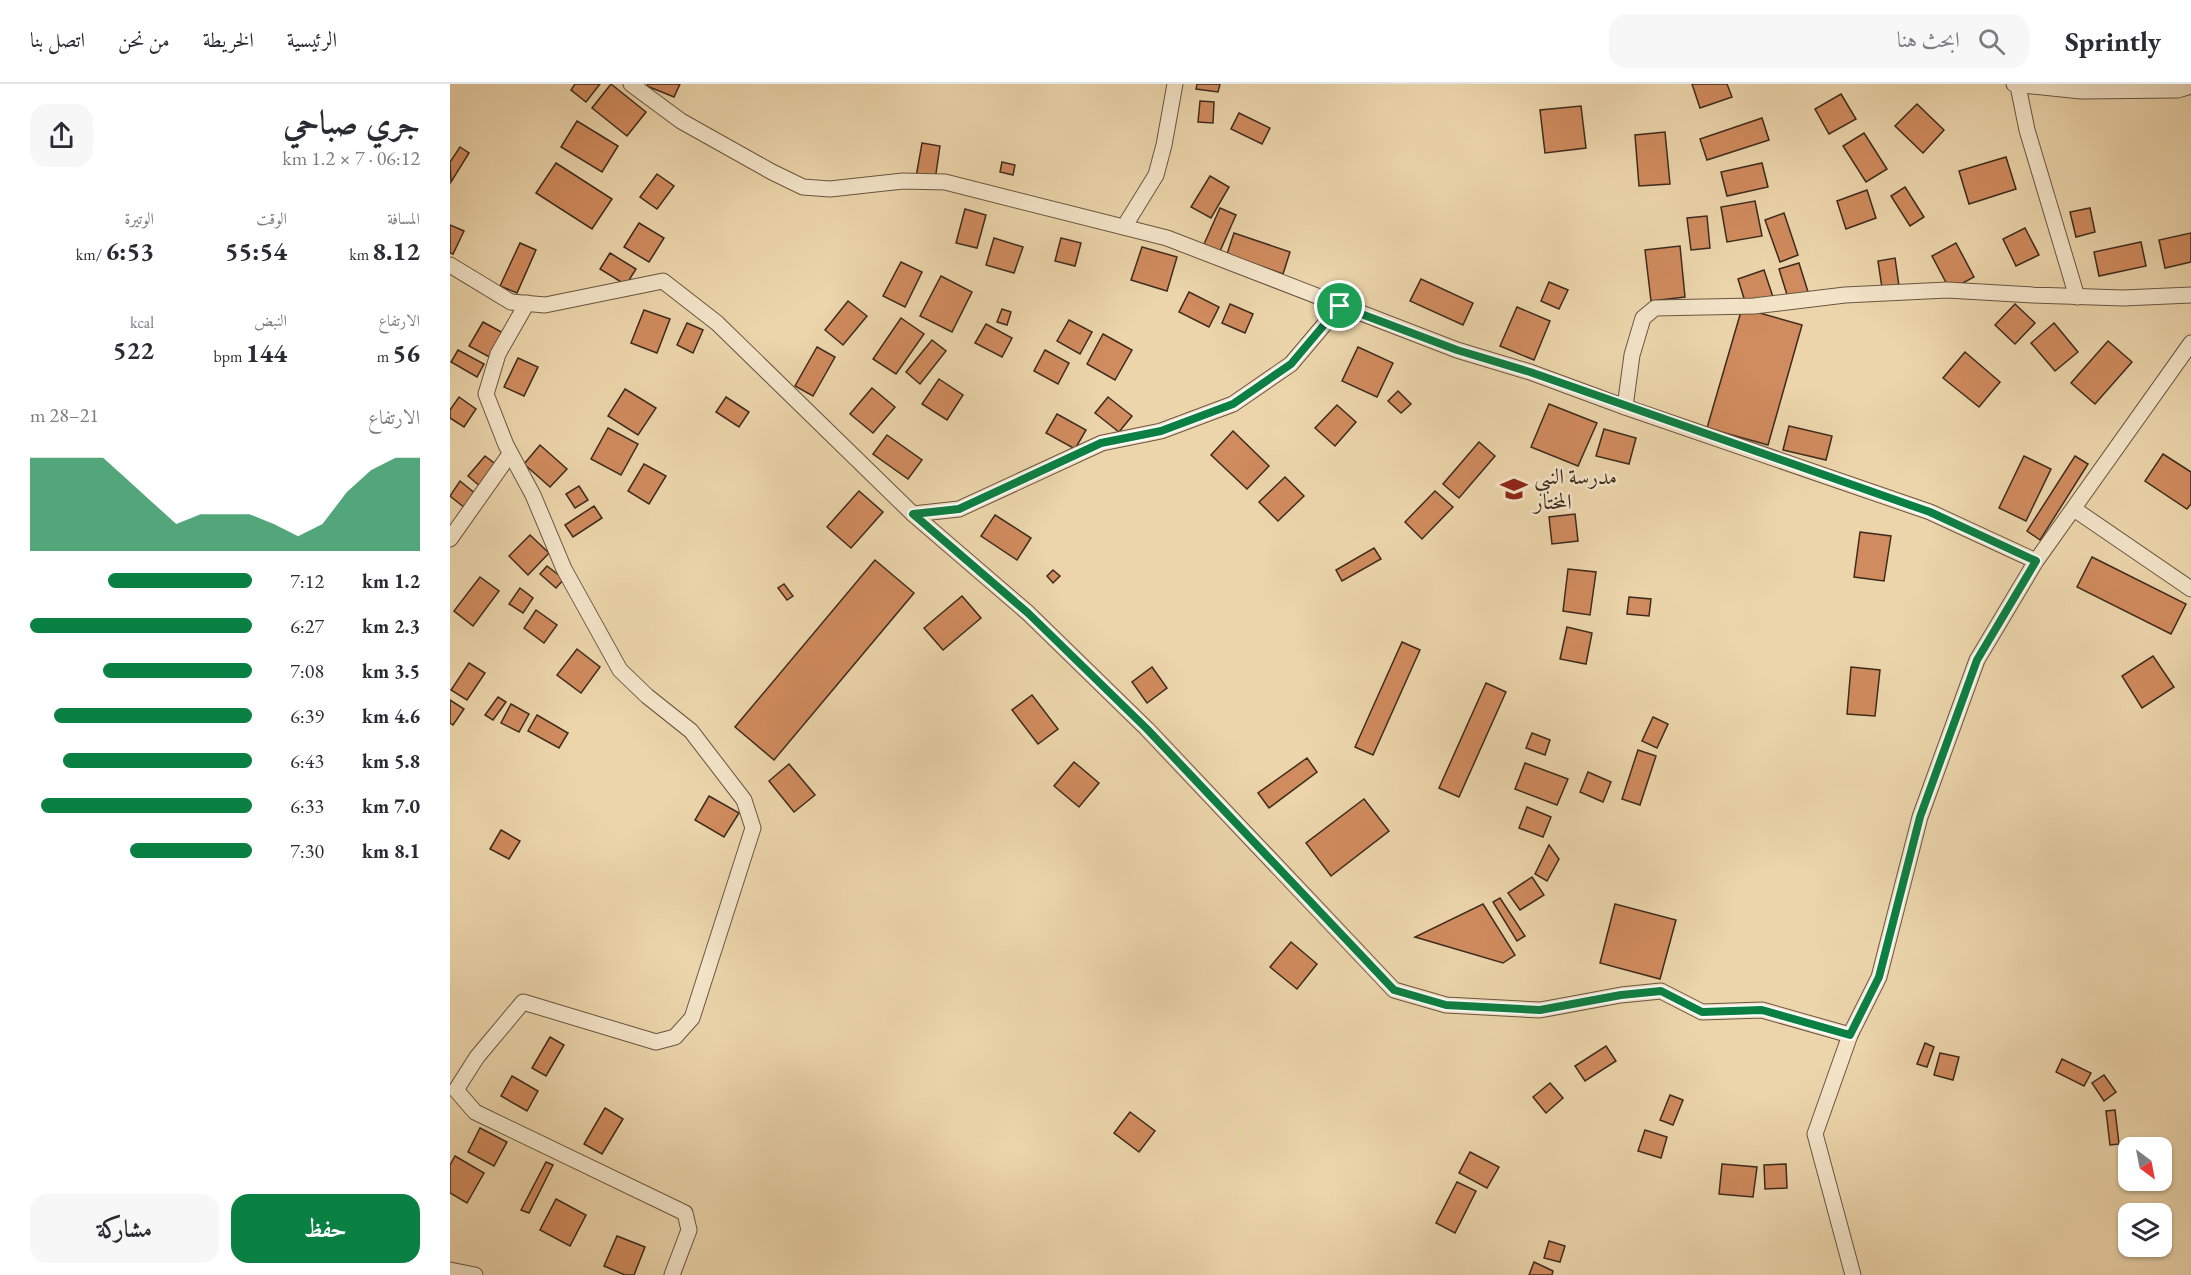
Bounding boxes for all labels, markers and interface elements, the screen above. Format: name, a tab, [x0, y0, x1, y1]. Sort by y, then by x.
search box	[1609, 14, 2029, 68]
text: Sprintly	[2065, 23, 2161, 59]
text: ابحث هنا	[1897, 25, 1960, 54]
icon: search	[1975, 25, 2008, 58]
text: اتصل بنا	[30, 26, 85, 53]
text: من نحن	[118, 26, 170, 53]
text: الخريطة	[203, 26, 254, 53]
text: الرئيسية	[287, 26, 337, 53]
text: جري صباحي	[283, 101, 420, 144]
button: share	[30, 104, 93, 167]
text: 06:12 · 7 × 1.2 km	[282, 145, 420, 171]
text: الوتيرة	[124, 208, 154, 229]
text: الوقت	[256, 208, 287, 229]
text: المسافة	[387, 208, 420, 229]
text: 6:53	[105, 234, 154, 268]
text: 55:54	[225, 234, 287, 268]
text: 8.12	[372, 234, 420, 268]
text: /km	[76, 244, 105, 265]
text: km	[349, 244, 372, 265]
pin	[1314, 280, 1365, 331]
icon: arrive	[1323, 289, 1356, 322]
text: النبض	[254, 310, 287, 331]
text: الارتفاع	[378, 310, 420, 331]
text: kcal	[130, 312, 154, 333]
text: 522	[113, 333, 154, 367]
text: 144	[246, 336, 287, 370]
text: 56	[392, 336, 420, 370]
text: bpm	[214, 346, 246, 367]
text: m	[377, 346, 392, 367]
text: 21–28 m	[30, 402, 99, 428]
text: الارتفاع	[368, 404, 420, 430]
place label: مدرسة النبي المختار	[1532, 462, 1617, 516]
school or university icon: مدرسة النبي المختار	[1499, 474, 1529, 504]
text: 7:12	[290, 568, 324, 594]
text: 1.2 km	[362, 568, 420, 594]
text: 6:27	[290, 613, 324, 639]
text: 2.3 km	[362, 613, 420, 639]
text: 7:08	[290, 658, 324, 684]
text: 3.5 km	[362, 658, 420, 684]
text: 6:39	[290, 703, 324, 729]
text: 4.6 km	[362, 703, 420, 729]
text: 6:43	[290, 748, 324, 774]
text: 5.8 km	[362, 748, 420, 774]
text: 6:33	[290, 793, 324, 819]
text: 7.0 km	[362, 793, 420, 819]
text: 7:30	[290, 838, 324, 864]
text: 8.1 km	[362, 838, 420, 864]
north arrow	[2118, 1137, 2172, 1191]
map controls	[2118, 1137, 2172, 1257]
button: مشاركة	[30, 1194, 219, 1263]
button: حفظ	[231, 1194, 420, 1263]
button: layers	[2118, 1203, 2172, 1257]

